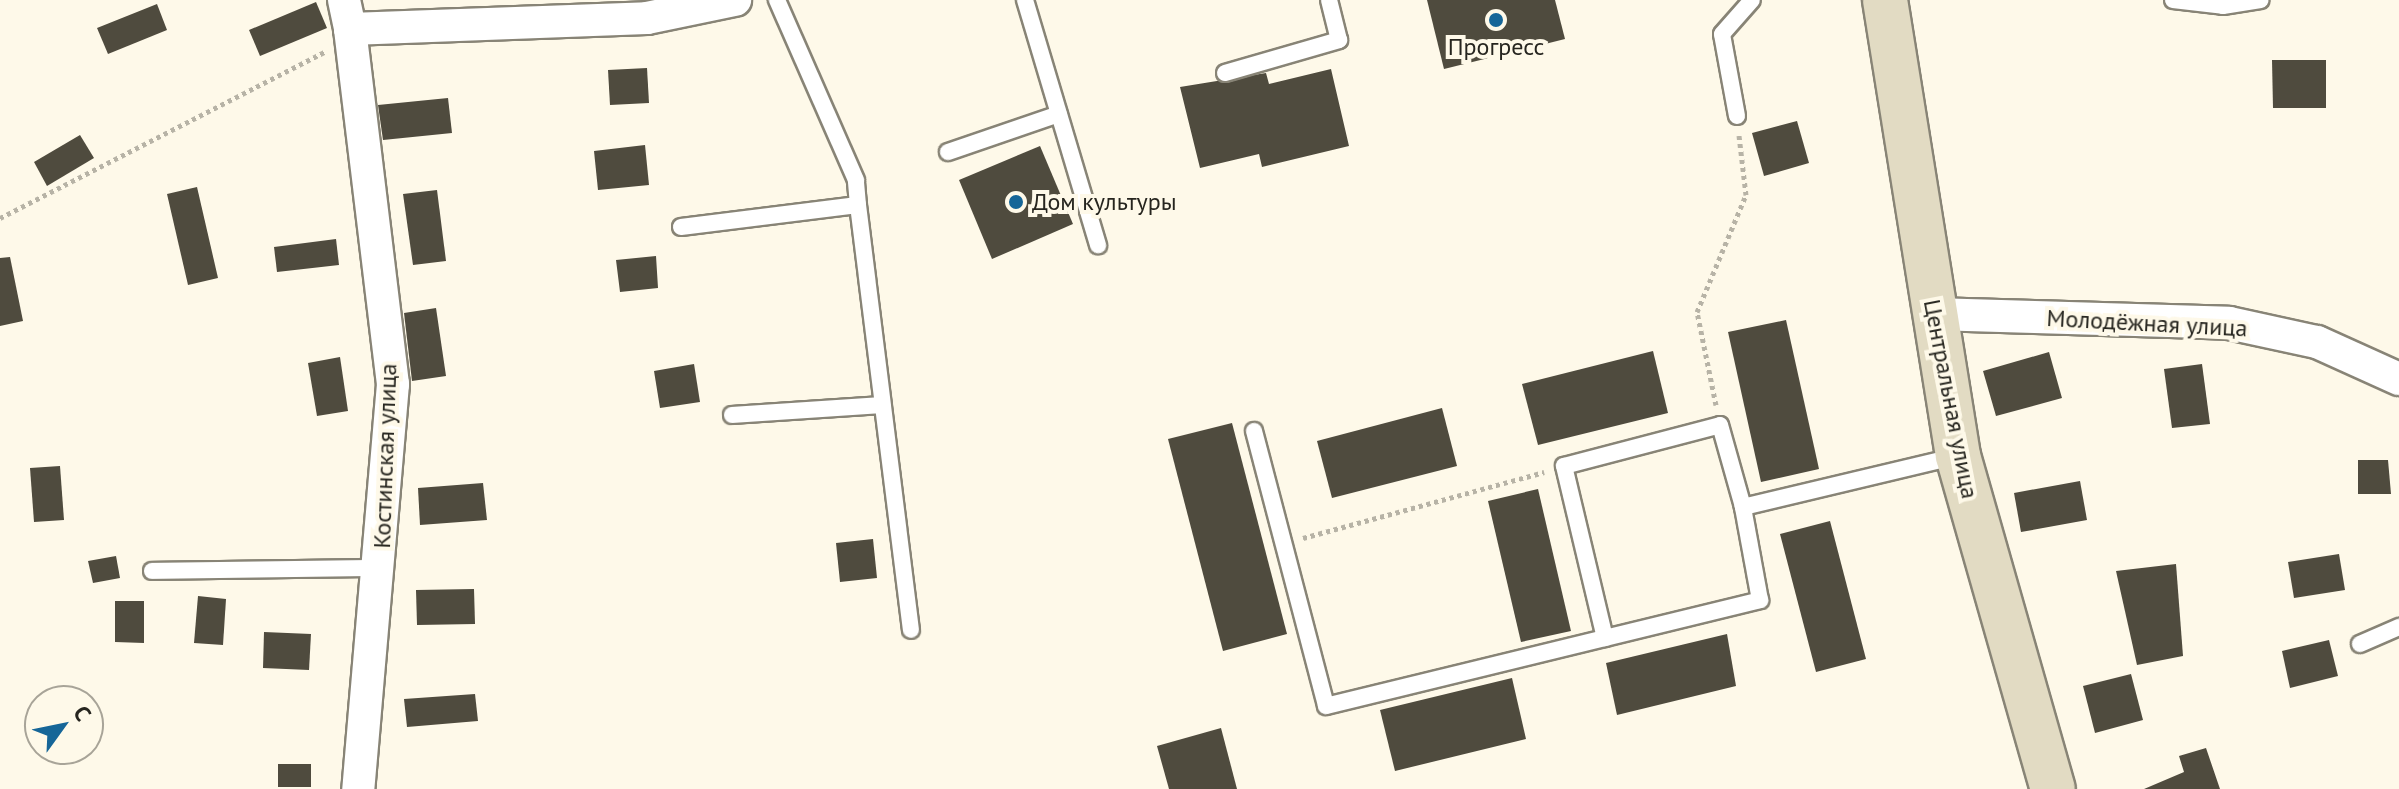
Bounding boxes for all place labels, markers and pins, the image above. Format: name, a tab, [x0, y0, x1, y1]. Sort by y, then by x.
marker: Прогресс	[1487, 11, 1505, 29]
place label: Прогресс	[1448, 33, 1544, 61]
place label: Дом культуры	[1032, 188, 1176, 216]
marker: Дом культуры	[1007, 193, 1025, 211]

